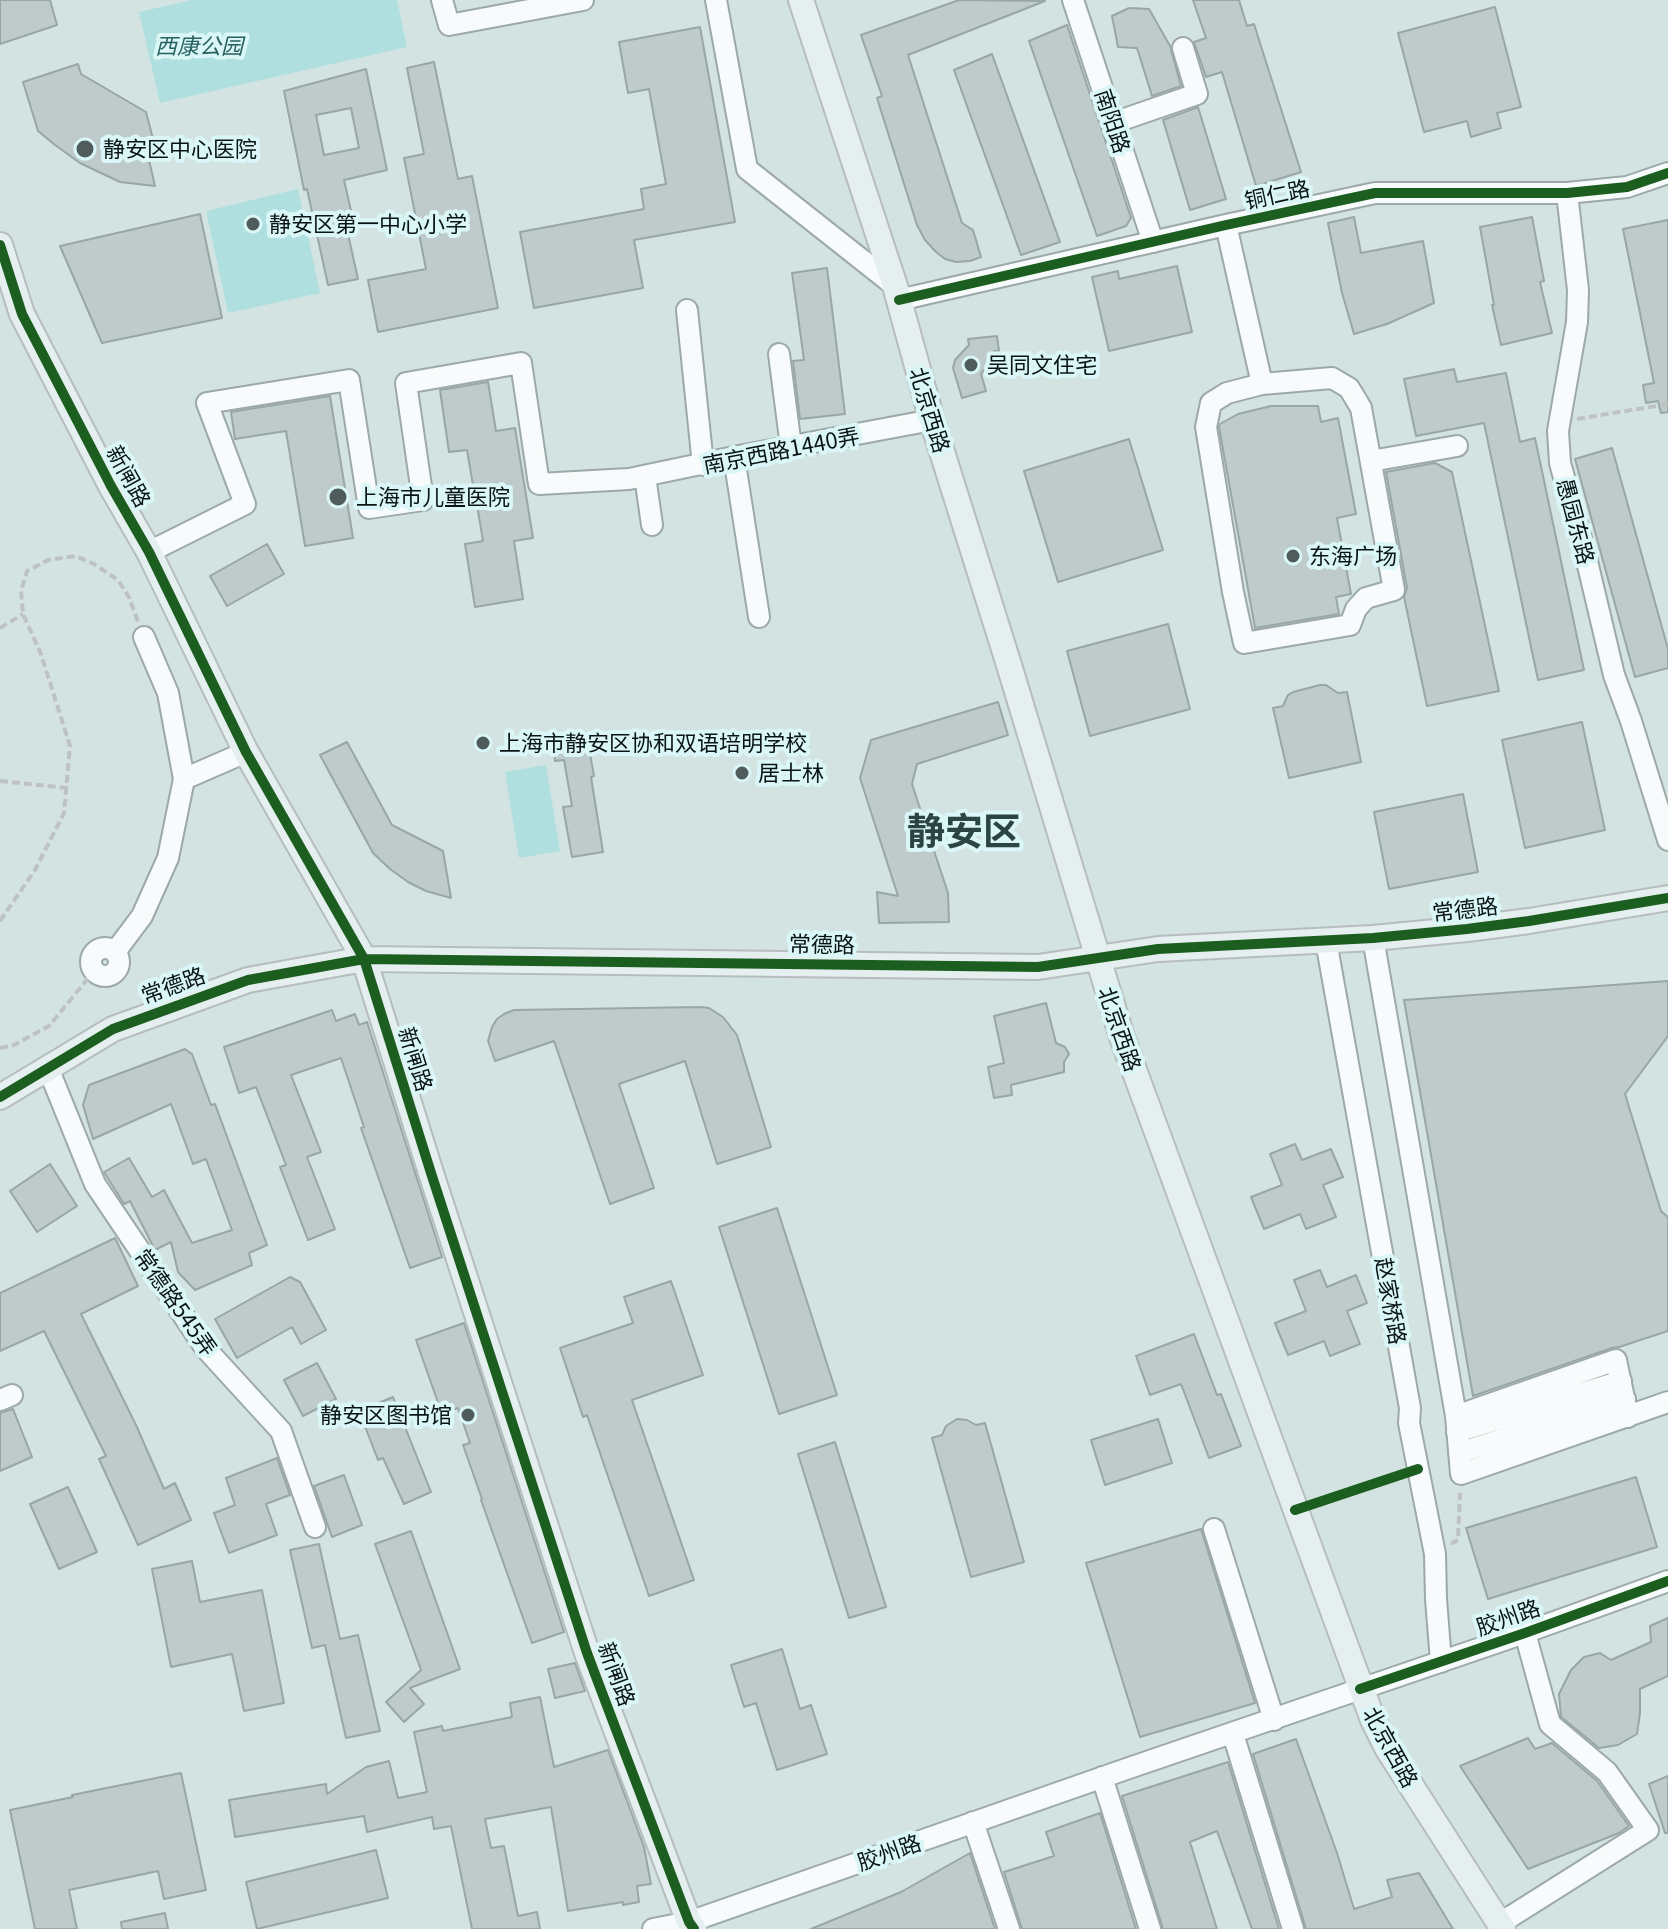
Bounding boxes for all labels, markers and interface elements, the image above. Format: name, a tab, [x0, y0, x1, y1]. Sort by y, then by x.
park label: 西康公园	[155, 33, 243, 59]
street label: 南阳路	[1090, 86, 1136, 156]
place label: 静安区中心医院	[103, 136, 257, 162]
marker: 静安区中心医院	[74, 138, 96, 160]
street label: 铜仁路	[1242, 174, 1312, 214]
place label: 静安区第一中心小学	[269, 211, 467, 237]
marker: 静安区第一中心小学	[244, 215, 262, 233]
place label: 吴同文住宅	[987, 352, 1097, 378]
marker: 吴同文住宅	[962, 356, 980, 374]
street label: 北京西路	[905, 364, 955, 456]
street label: 南京西路1440弄	[701, 422, 861, 478]
street label: 新闸路	[101, 441, 157, 511]
street label: 愚园东路	[1552, 475, 1600, 567]
place label: 上海市儿童医院	[356, 484, 510, 510]
marker: 上海市儿童医院	[327, 486, 349, 508]
place label: 东海广场	[1309, 543, 1397, 569]
marker: 东海广场	[1284, 547, 1302, 565]
place label: 上海市静安区协和双语培明学校	[499, 730, 807, 756]
marker: 上海市静安区协和双语培明学校	[474, 734, 492, 752]
place label: 居士林	[758, 760, 824, 786]
marker: 居士林	[733, 764, 751, 782]
district label: 静安区	[907, 808, 1021, 854]
street label: 常德路	[1431, 892, 1499, 926]
street label: 常德路	[789, 930, 855, 958]
street label: 常德路	[137, 961, 209, 1009]
street label: 北京西路	[1093, 983, 1147, 1075]
street label: 新闸路	[394, 1024, 438, 1094]
street label: 常德路545弄	[129, 1243, 223, 1361]
street label: 赵家桥路	[1370, 1255, 1412, 1347]
place label: 静安区图书馆	[320, 1402, 452, 1428]
marker: 静安区图书馆	[459, 1406, 477, 1424]
street label: 胶州路	[1473, 1594, 1543, 1640]
street label: 新闸路	[593, 1638, 641, 1710]
street label: 北京西路	[1358, 1702, 1424, 1792]
street label: 胶州路	[854, 1829, 924, 1875]

